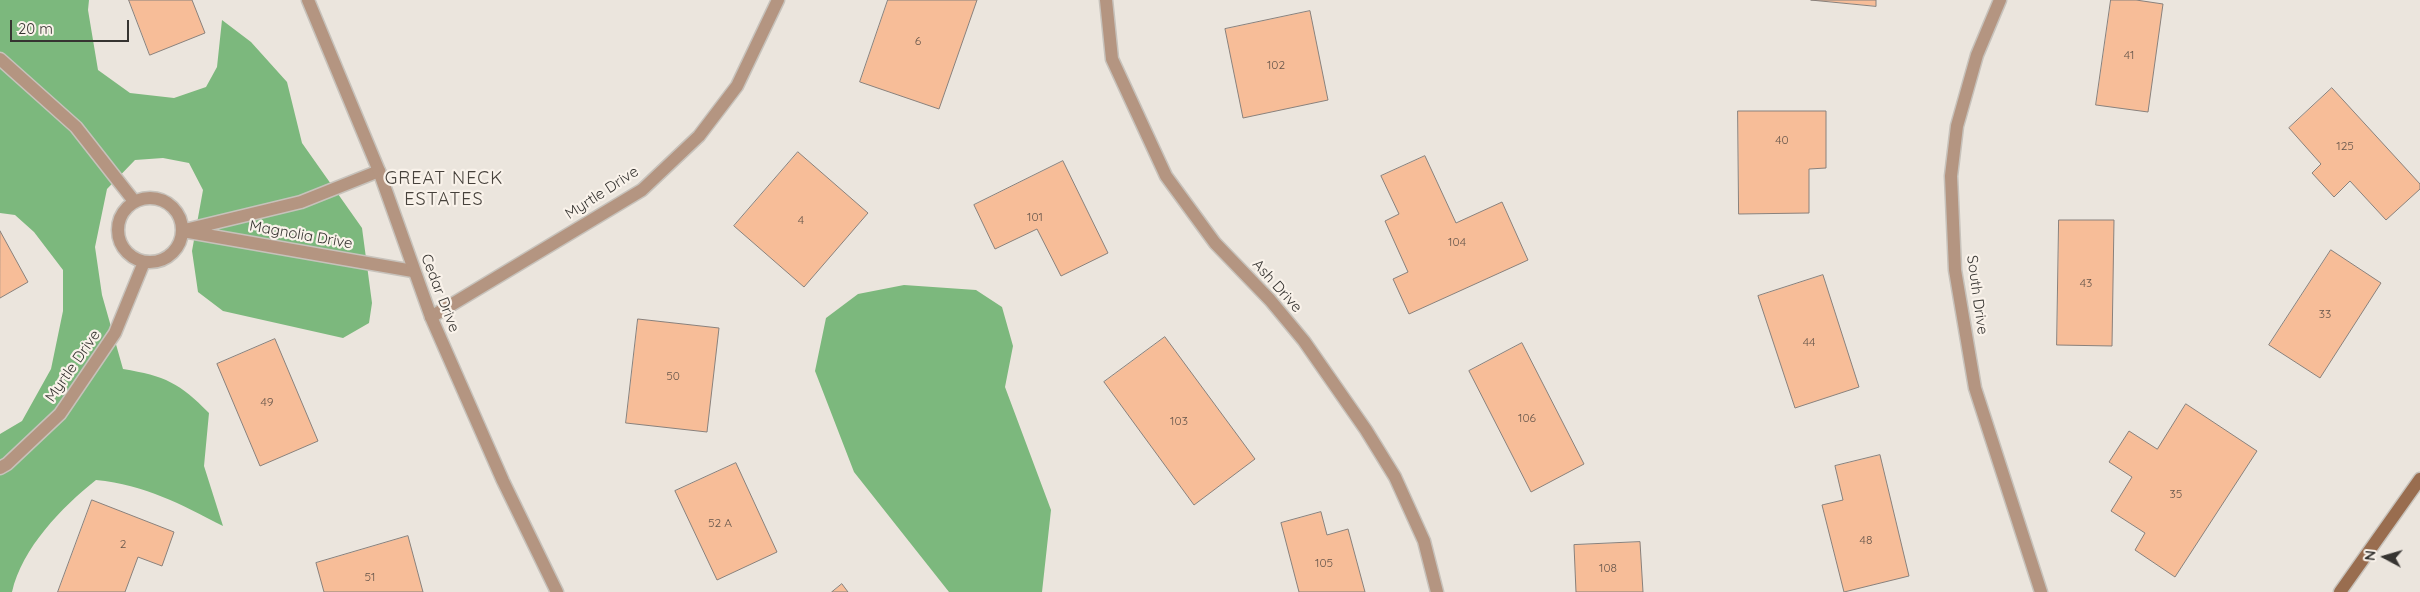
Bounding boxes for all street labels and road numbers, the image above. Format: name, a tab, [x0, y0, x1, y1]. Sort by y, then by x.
street label: Myrtle Drive	[562, 163, 642, 223]
street label: Magnolia Drive	[248, 217, 354, 253]
street label: Cedar Drive	[417, 251, 463, 335]
street label: South Drive	[1963, 254, 1991, 336]
street label: Ash Drive	[1248, 256, 1306, 316]
street label: Myrtle Drive	[42, 327, 104, 405]

